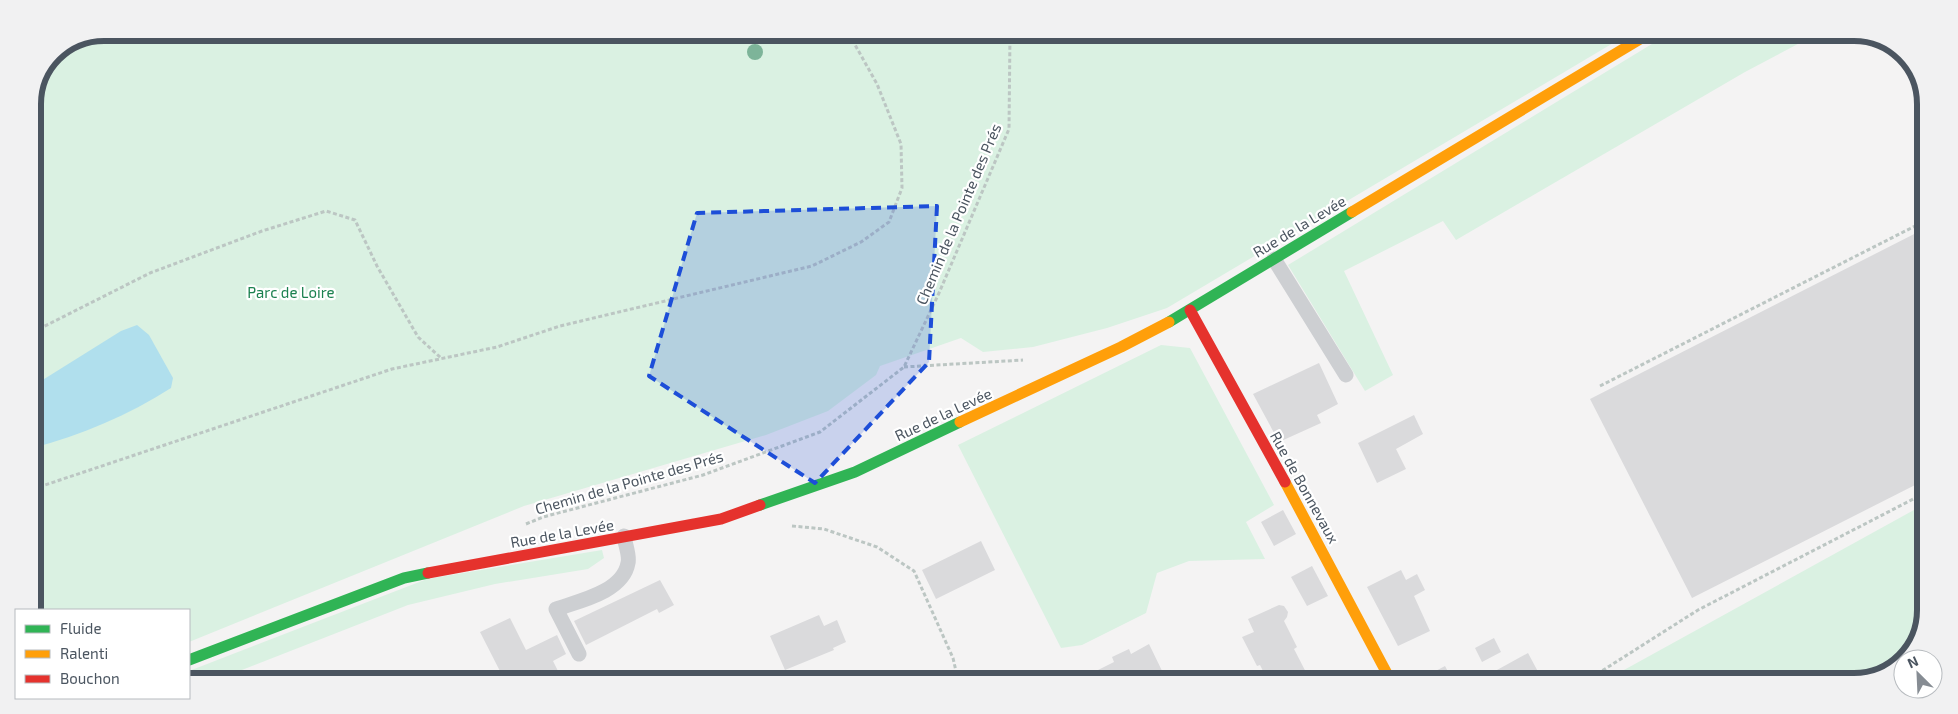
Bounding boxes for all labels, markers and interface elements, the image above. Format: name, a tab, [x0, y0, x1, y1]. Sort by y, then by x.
street label: Chemin de la Pointe des Prés	[912, 121, 1004, 307]
street label: Rue de la Levée	[1249, 191, 1349, 261]
park label: Parc de Loire	[247, 283, 335, 301]
street label: Rue de la Levée	[892, 384, 994, 444]
street label: Rue de Bonnevaux	[1267, 428, 1343, 546]
street label: Chemin de la Pointe des Prés	[533, 446, 725, 518]
street label: Rue de la Levée	[509, 515, 615, 551]
legend	[15, 609, 190, 699]
text: Fluide	[60, 619, 101, 637]
text: Ralenti	[60, 644, 108, 662]
north arrow	[1893, 649, 1943, 699]
text: N	[1904, 652, 1921, 671]
text: Bouchon	[60, 669, 120, 687]

